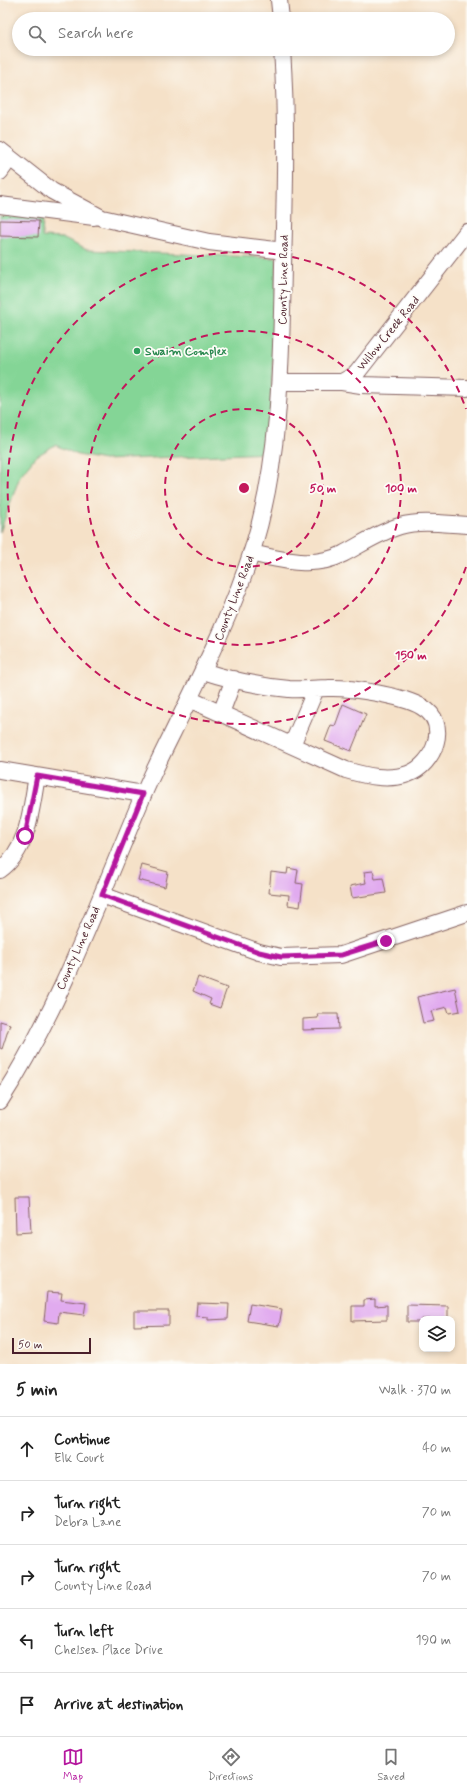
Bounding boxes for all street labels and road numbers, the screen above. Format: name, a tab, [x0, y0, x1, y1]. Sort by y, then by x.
street label: County Line Road	[275, 235, 293, 325]
street label: Willow Creek Road	[354, 293, 424, 374]
street label: County Line Road	[211, 553, 259, 643]
street label: County Line Road	[53, 904, 105, 993]

